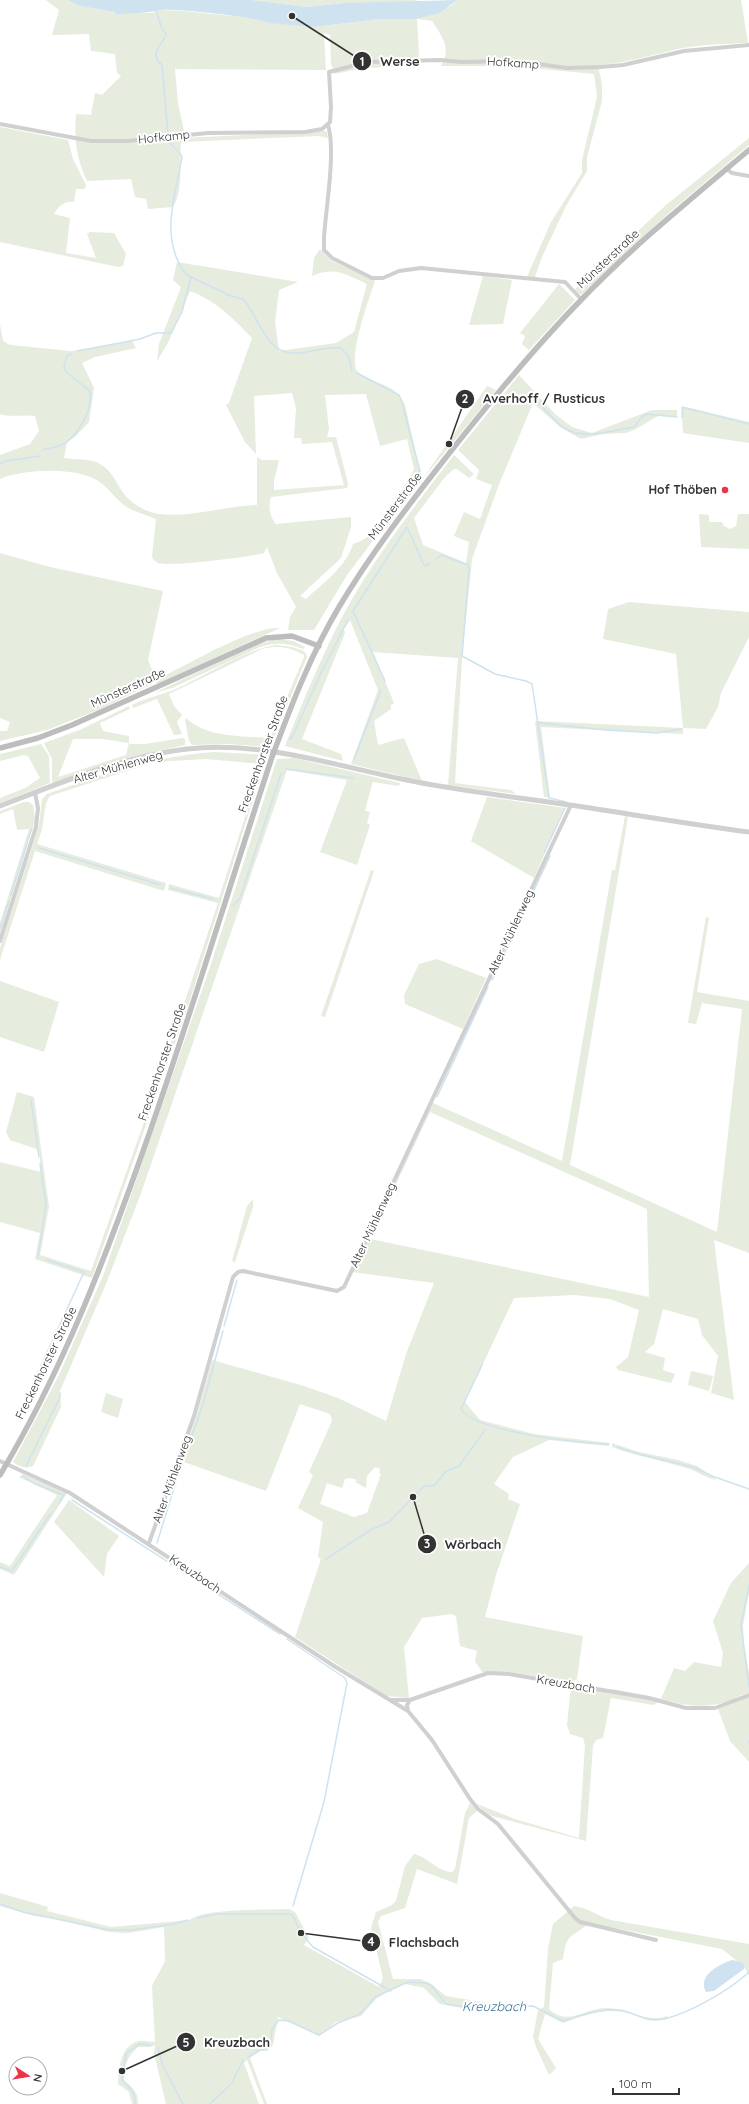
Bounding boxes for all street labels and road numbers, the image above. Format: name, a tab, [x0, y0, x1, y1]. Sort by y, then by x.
street label: Hofkamp	[487, 53, 540, 72]
street label: Hofkamp	[137, 126, 191, 147]
street label: Münsterstraße	[573, 226, 642, 291]
street label: Münsterstraße	[364, 469, 425, 542]
street label: Münsterstraße	[88, 664, 168, 711]
street label: Freckenhorster Straße	[234, 693, 291, 814]
street label: Alter Mühlenweg	[71, 747, 164, 786]
street label: Alter Mühlenweg	[484, 887, 537, 977]
street label: Freckenhorster Straße	[134, 1001, 189, 1123]
street label: Alter Mühlenweg	[346, 1180, 399, 1270]
street label: Freckenhorster Straße	[12, 1304, 79, 1422]
street label: Alter Mühlenweg	[149, 1433, 194, 1525]
street label: Kreuzbach	[167, 1551, 224, 1596]
street label: Kreuzbach	[536, 1671, 597, 1696]

